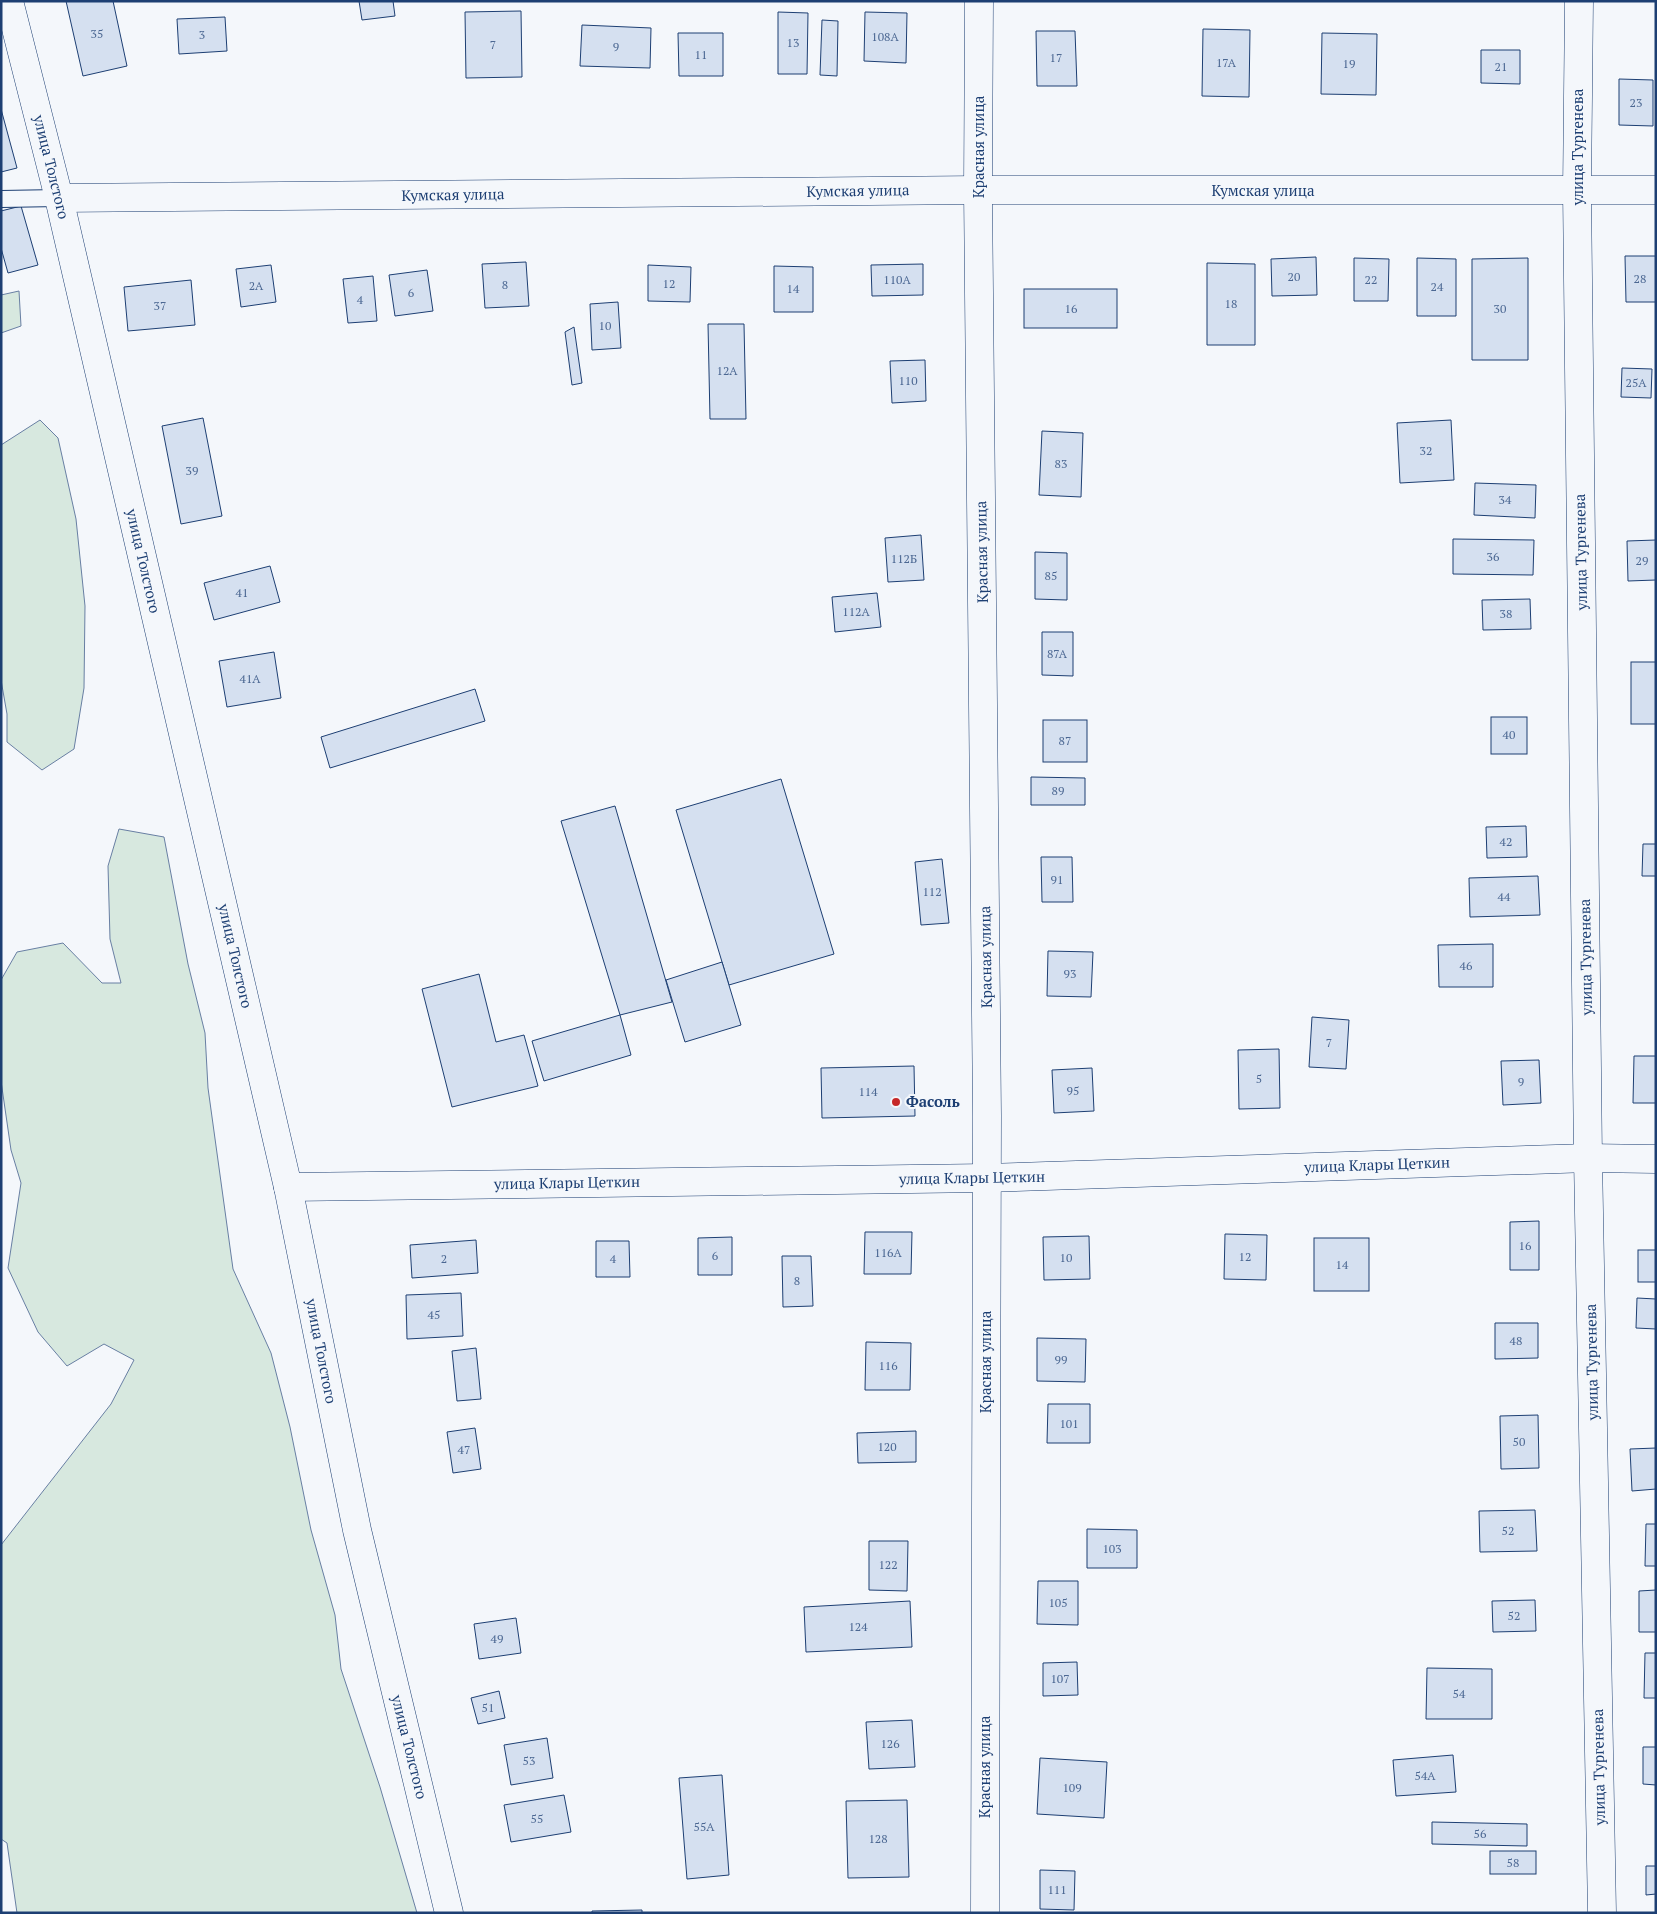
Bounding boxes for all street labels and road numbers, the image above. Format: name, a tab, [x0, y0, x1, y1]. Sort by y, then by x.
street label: улица Тургенева	[1567, 88, 1587, 206]
street label: Красная улица	[968, 95, 988, 198]
street label: улица Толстого	[29, 112, 75, 221]
street label: Кумская улица	[806, 179, 910, 201]
street label: Кумская улица	[1212, 180, 1315, 200]
street label: Кумская улица	[401, 183, 505, 205]
street label: улица Тургенева	[1569, 493, 1591, 611]
street label: Красная улица	[970, 500, 992, 603]
street label: улица Толстого	[122, 506, 166, 615]
street label: улица Тургенева	[1574, 898, 1596, 1016]
street label: улица Толстого	[214, 901, 258, 1010]
street label: Красная улица	[974, 905, 996, 1008]
street label: улица Клары Цеткин	[1303, 1151, 1450, 1177]
street label: улица Клары Цеткин	[898, 1166, 1045, 1188]
street label: улица Клары Цеткин	[493, 1171, 640, 1193]
street label: улица Толстого	[302, 1296, 342, 1405]
street label: улица Тургенева	[1580, 1303, 1602, 1421]
street label: Красная улица	[975, 1310, 995, 1413]
street label: улица Толстого	[387, 1692, 433, 1801]
street label: улица Тургенева	[1587, 1708, 1609, 1826]
street label: Красная улица	[974, 1715, 994, 1818]

